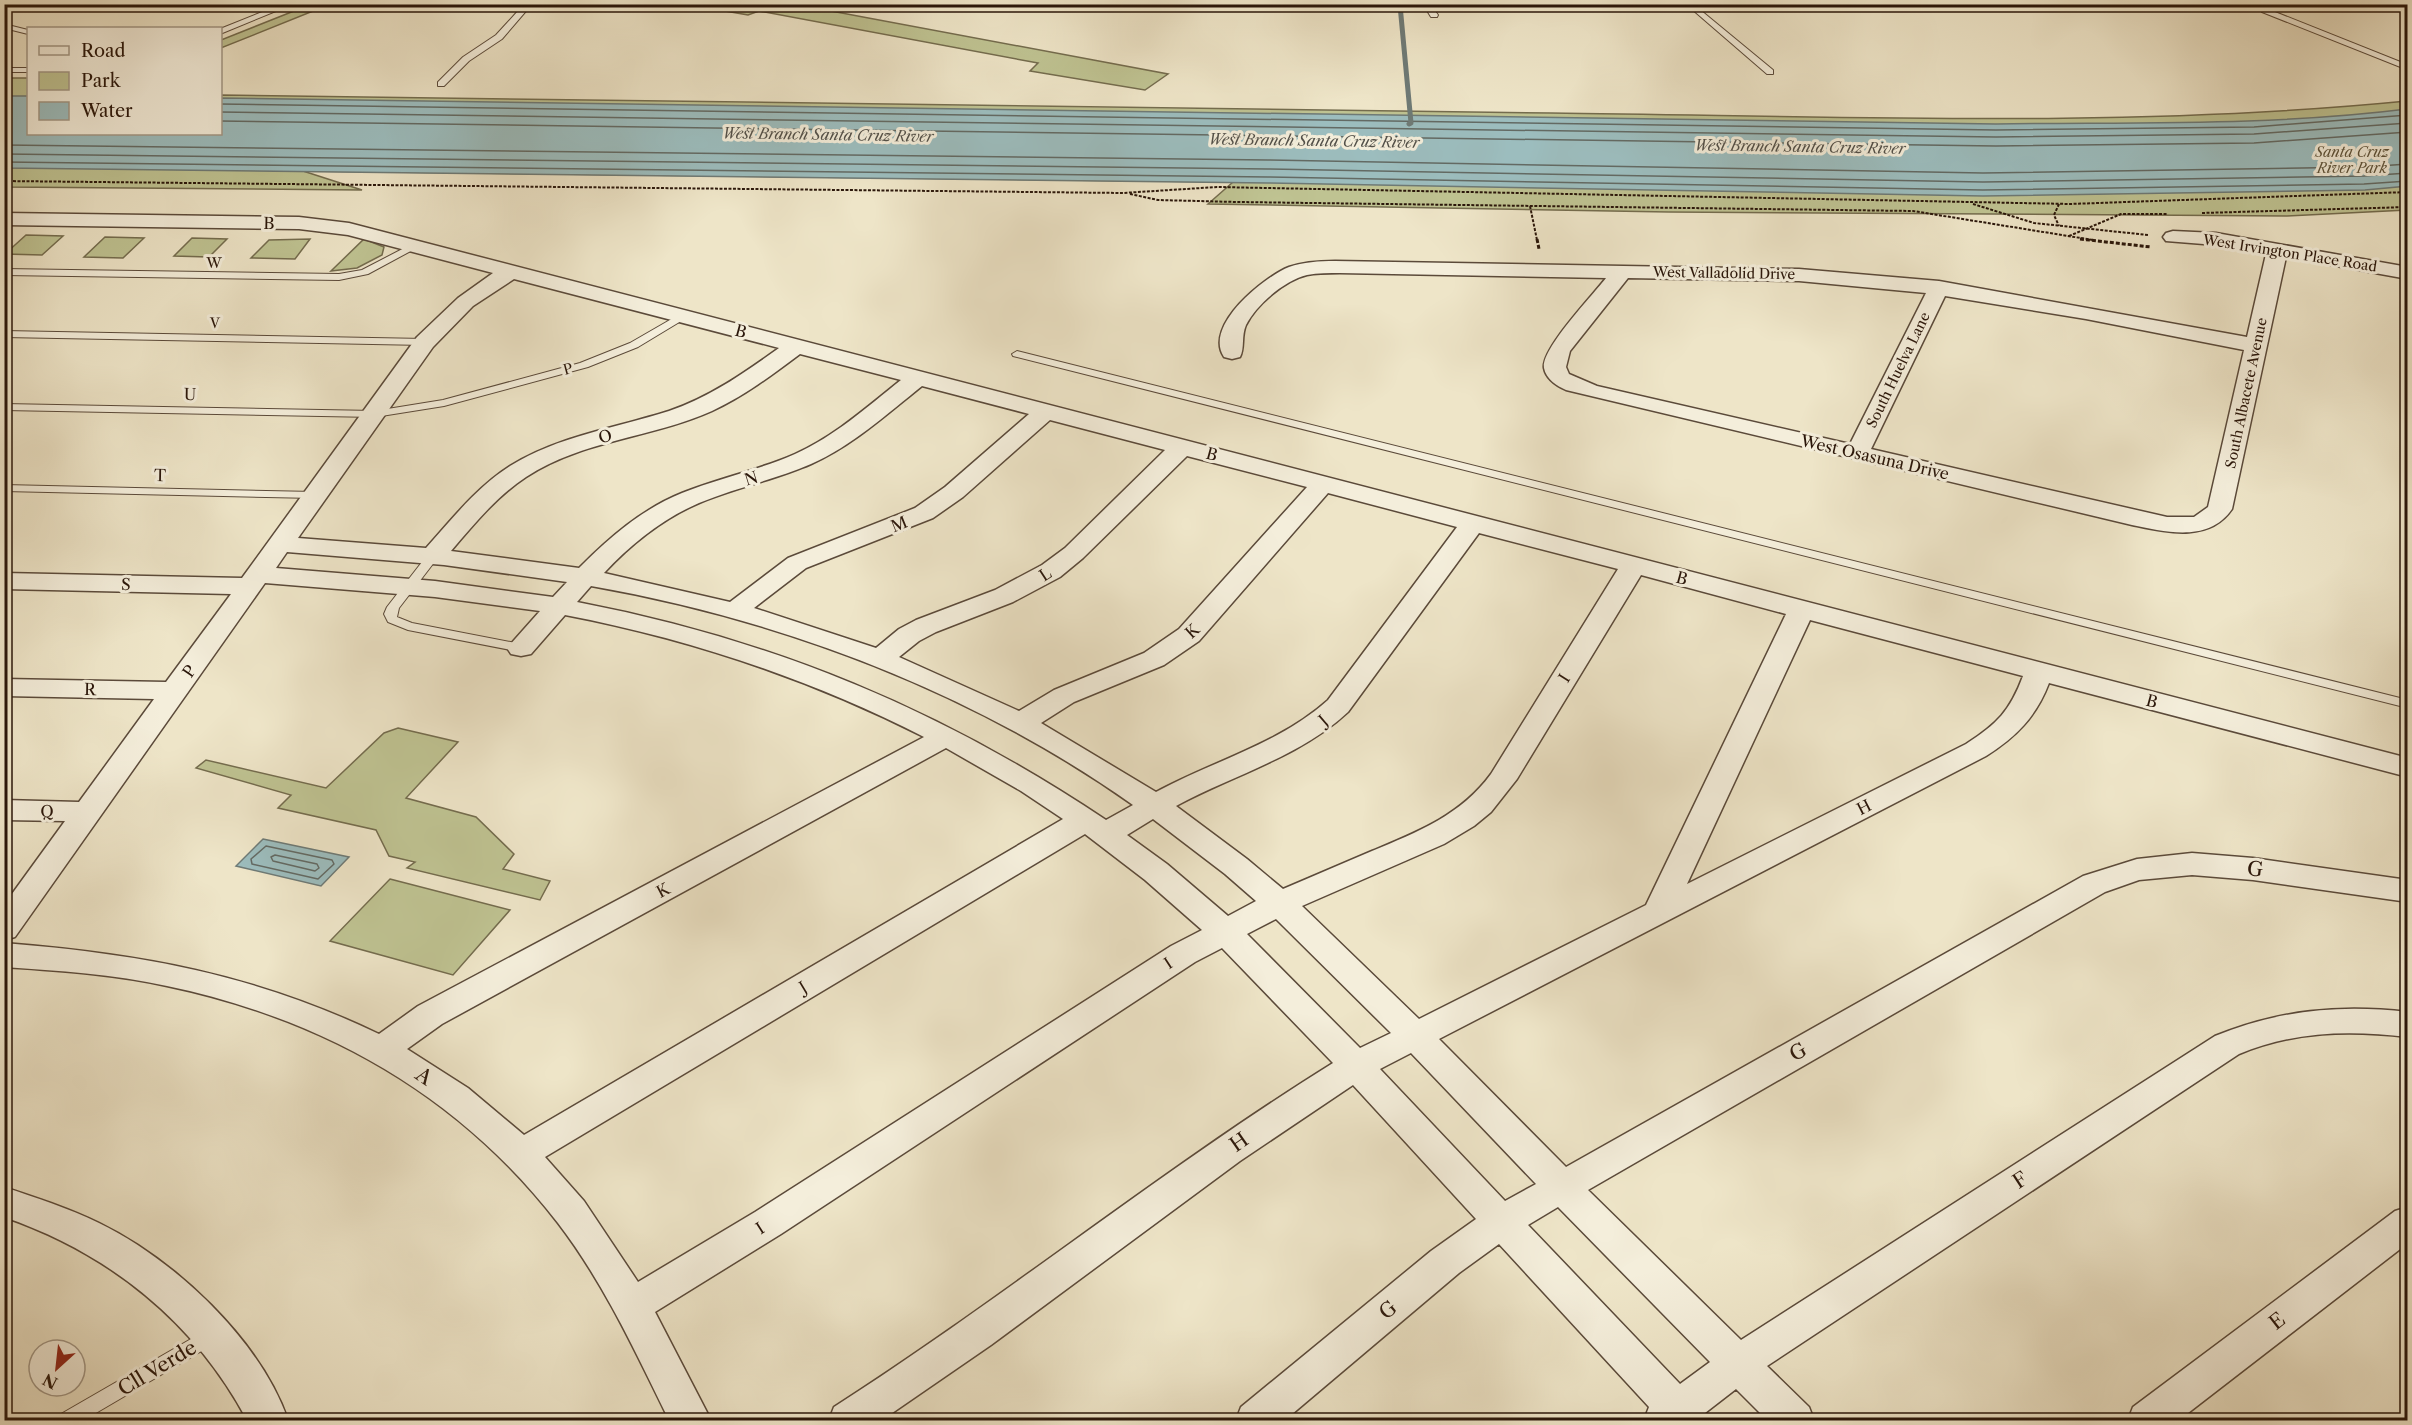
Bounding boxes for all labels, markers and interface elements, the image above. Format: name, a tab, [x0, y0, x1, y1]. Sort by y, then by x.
legend	[27, 27, 222, 135]
text: Road	[81, 40, 126, 62]
text: Park	[81, 70, 122, 92]
text: Water	[80, 100, 133, 122]
water label: West Branch Santa Cruz River	[722, 123, 935, 146]
water label: West Branch Santa Cruz River	[1208, 129, 1421, 152]
water label: West Branch Santa Cruz River	[1694, 135, 1907, 158]
park label: Santa Cruz River Park	[2314, 143, 2390, 177]
street label: B	[263, 213, 275, 233]
street label: West Irvington Place Road	[2201, 230, 2379, 276]
street label: W	[205, 254, 222, 272]
street label: West Valladolid Drive	[1652, 263, 1795, 283]
street label: South Huelva Lane	[1862, 309, 1934, 431]
street label: V	[209, 314, 221, 332]
street label: South Albacete Avenue	[2221, 316, 2271, 470]
street label: B	[733, 320, 749, 342]
street label: P	[561, 359, 575, 379]
street label: U	[184, 384, 196, 404]
street label: O	[596, 424, 614, 448]
street label: West Osasuna Drive	[1798, 430, 1951, 484]
street label: B	[1204, 443, 1220, 465]
street label: T	[154, 465, 166, 485]
street label: N	[742, 467, 760, 489]
street label: M	[888, 512, 910, 536]
street label: L	[1035, 562, 1055, 585]
street label: B	[1674, 567, 1690, 589]
street label: S	[121, 574, 131, 594]
street label: K	[1181, 619, 1204, 643]
street label: P	[178, 661, 200, 681]
street label: I	[1554, 670, 1574, 686]
street label: R	[84, 679, 97, 699]
street label: B	[2144, 690, 2160, 712]
street label: J	[1312, 710, 1332, 731]
street label: H	[1853, 795, 1875, 819]
street label: Q	[40, 801, 54, 821]
street label: G	[2246, 856, 2264, 882]
street label: K	[653, 878, 674, 902]
street label: I	[1160, 953, 1176, 973]
street label: J	[793, 977, 811, 999]
street label: G	[1785, 1038, 1811, 1066]
street label: A	[410, 1061, 438, 1091]
street label: H	[1225, 1127, 1253, 1157]
street label: F	[2008, 1166, 2032, 1194]
street label: I	[752, 1218, 768, 1238]
street label: G	[1374, 1296, 1402, 1324]
street label: E	[2264, 1307, 2290, 1335]
street label: Cll Verde	[113, 1335, 201, 1401]
north arrow	[27, 1338, 87, 1398]
text: N	[39, 1369, 61, 1393]

